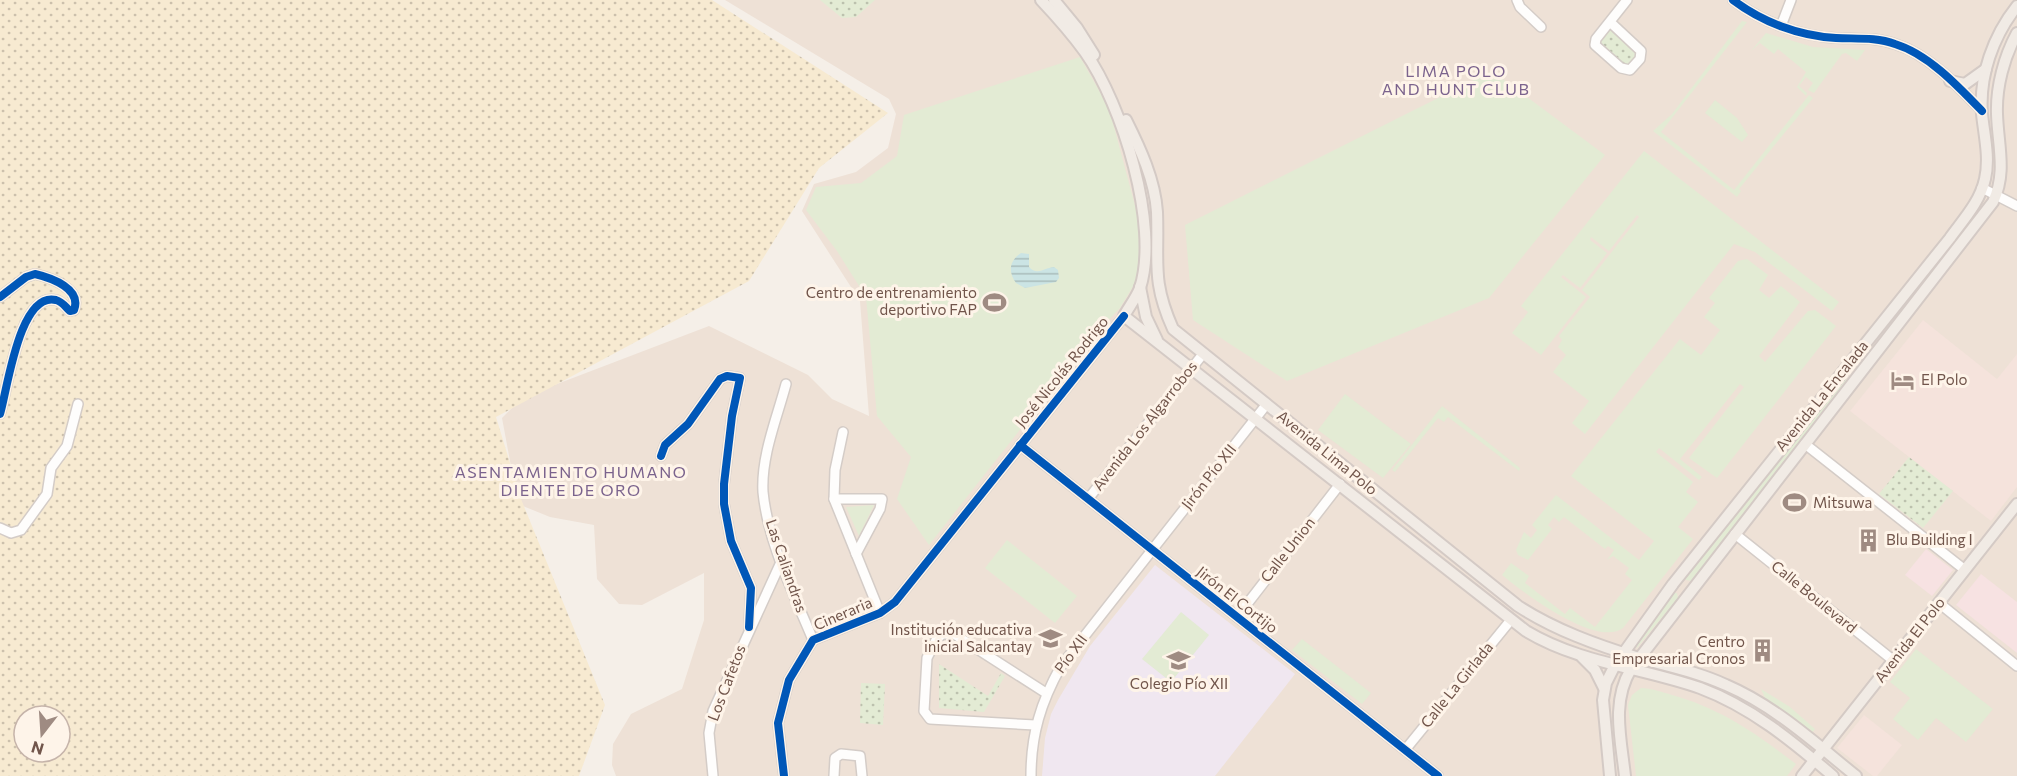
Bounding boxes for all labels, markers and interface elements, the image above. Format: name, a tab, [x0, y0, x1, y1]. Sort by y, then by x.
district label: LIMA POLO AND HUNT CLUB	[1382, 61, 1530, 98]
place label: Centro de entrenamiento deportivo FAP	[806, 283, 977, 318]
sports icon: Centro de entrenamiento deportivo FAP	[982, 289, 1008, 315]
street label: José Nicolás Rodrigo	[1011, 312, 1112, 430]
street label: Avenida La Encalada	[1771, 336, 1871, 454]
street label: Avenida Los Algarrobos	[1088, 357, 1200, 494]
hotel icon: El Polo	[1890, 367, 1916, 393]
place label: El Polo	[1921, 370, 1968, 388]
street label: Avenida Lima Polo	[1274, 406, 1382, 498]
street label: Jirón Pío XII	[1177, 440, 1239, 513]
district label: ASENTAMIENTO HUMANO DIENTE DE ORO	[455, 462, 687, 499]
sports icon: Mitsuwa	[1782, 490, 1808, 516]
place label: Mitsuwa	[1813, 493, 1872, 511]
street label: Calle Union	[1256, 513, 1318, 585]
street label: Las Caliandras	[763, 517, 811, 615]
building icon: Blu Building I	[1855, 527, 1881, 553]
place label: Blu Building I	[1886, 530, 1973, 548]
street label: Calle Boulevard	[1768, 556, 1861, 636]
street label: Jirón El Cortijo	[1193, 562, 1282, 636]
street label: Cineraria	[811, 593, 875, 633]
street label: Avenida El Polo	[1870, 593, 1948, 686]
place label: Institución educativa inicial Salcantay	[891, 620, 1032, 655]
school or university icon: Institución educativa inicial Salcantay	[1037, 626, 1063, 652]
street label: Pío XII	[1050, 630, 1090, 676]
place label: Centro Empresarial Cronos	[1612, 632, 1745, 667]
street label: Calle La Girlada	[1416, 638, 1496, 731]
building icon: Centro Empresarial Cronos	[1750, 638, 1776, 664]
street label: Los Cafetos	[703, 642, 749, 723]
school or university icon: Colegio Pío XII	[1166, 647, 1192, 673]
place label: Colegio Pío XII	[1130, 674, 1228, 692]
north arrow	[12, 704, 72, 764]
text: N	[29, 738, 46, 760]

